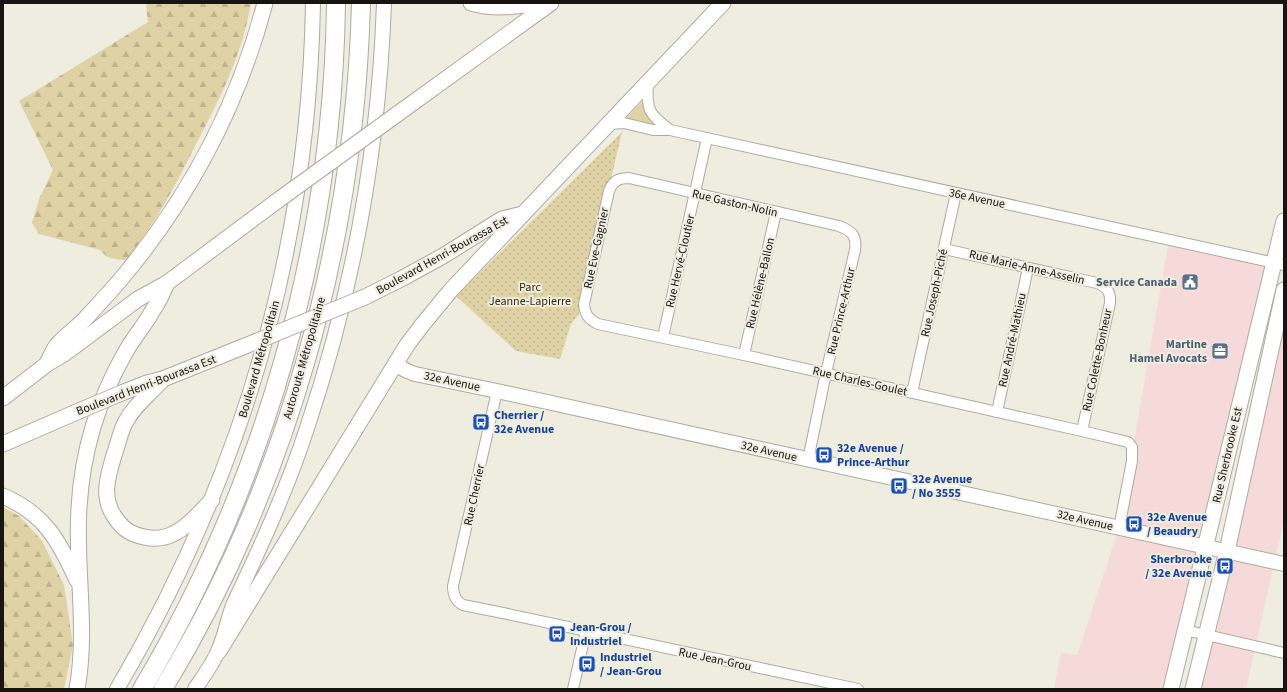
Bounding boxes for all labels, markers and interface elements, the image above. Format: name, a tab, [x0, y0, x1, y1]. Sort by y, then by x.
street label: 36e Avenue	[947, 184, 1007, 213]
street label: Rue Gaston-Nolin	[690, 185, 779, 222]
street label: Rue Eve-Gagnier	[580, 205, 614, 290]
street label: Boulevard Henri-Bourassa Est	[373, 212, 511, 299]
street label: Rue Hervé-Cloutier	[661, 212, 700, 309]
street label: Rue Hélène-Ballon	[742, 236, 779, 330]
street label: Rue Marie-Anne-Asselin	[967, 246, 1086, 289]
street label: Rue Joseph-Piché	[917, 248, 952, 339]
street label: Rue Prince-Arthur	[823, 265, 860, 356]
public building icon: Service Canada	[1180, 272, 1200, 292]
place label: Service Canada	[1096, 274, 1177, 291]
park label: Parc Jeanne-Lapierre	[489, 279, 571, 310]
street label: Rue André-Mathieu	[994, 291, 1031, 389]
street label: Autoroute Métropolitaine	[279, 295, 330, 421]
street label: Boulevard Métropolitain	[235, 298, 284, 420]
street label: Rue Colette-Bonheur	[1078, 306, 1117, 413]
place label: Martine Hamel Avocats	[1129, 336, 1207, 367]
office icon: Martine Hamel Avocats	[1210, 341, 1230, 361]
street label: Boulevard Henri-Bourassa Est	[74, 351, 219, 420]
street label: Rue Charles-Goulet	[811, 362, 909, 401]
street label: 32e Avenue	[422, 367, 482, 396]
street label: Rue Sherbrooke Est	[1208, 406, 1247, 505]
place label: Cherrier / 32e Avenue	[494, 407, 554, 438]
bus stop icon: Cherrier / 32e Avenue	[471, 412, 491, 432]
street label: 32e Avenue	[739, 437, 799, 466]
place label: 32e Avenue / Prince-Arthur	[837, 440, 910, 471]
bus stop icon: 32e Avenue / Prince-Arthur	[814, 445, 834, 465]
street label: Rue Cherrier	[460, 462, 489, 527]
place label: 32e Avenue / No 3555	[912, 471, 972, 502]
bus stop icon: 32e Avenue / No 3555	[889, 476, 909, 496]
street label: 32e Avenue	[1055, 506, 1115, 535]
place label: 32e Avenue / Beaudry	[1147, 509, 1207, 540]
bus stop icon: 32e Avenue / Beaudry	[1124, 514, 1144, 534]
place label: Sherbrooke / 32e Avenue	[1145, 551, 1212, 582]
bus stop icon: Sherbrooke / 32e Avenue	[1215, 556, 1235, 576]
place label: Jean-Grou / Industriel	[570, 619, 632, 650]
bus stop icon: Jean-Grou / Industriel	[547, 624, 567, 644]
street label: Rue Jean-Grou	[677, 643, 753, 676]
place label: Industriel / Jean-Grou	[600, 649, 662, 680]
bus stop icon: Industriel / Jean-Grou	[577, 654, 597, 674]

